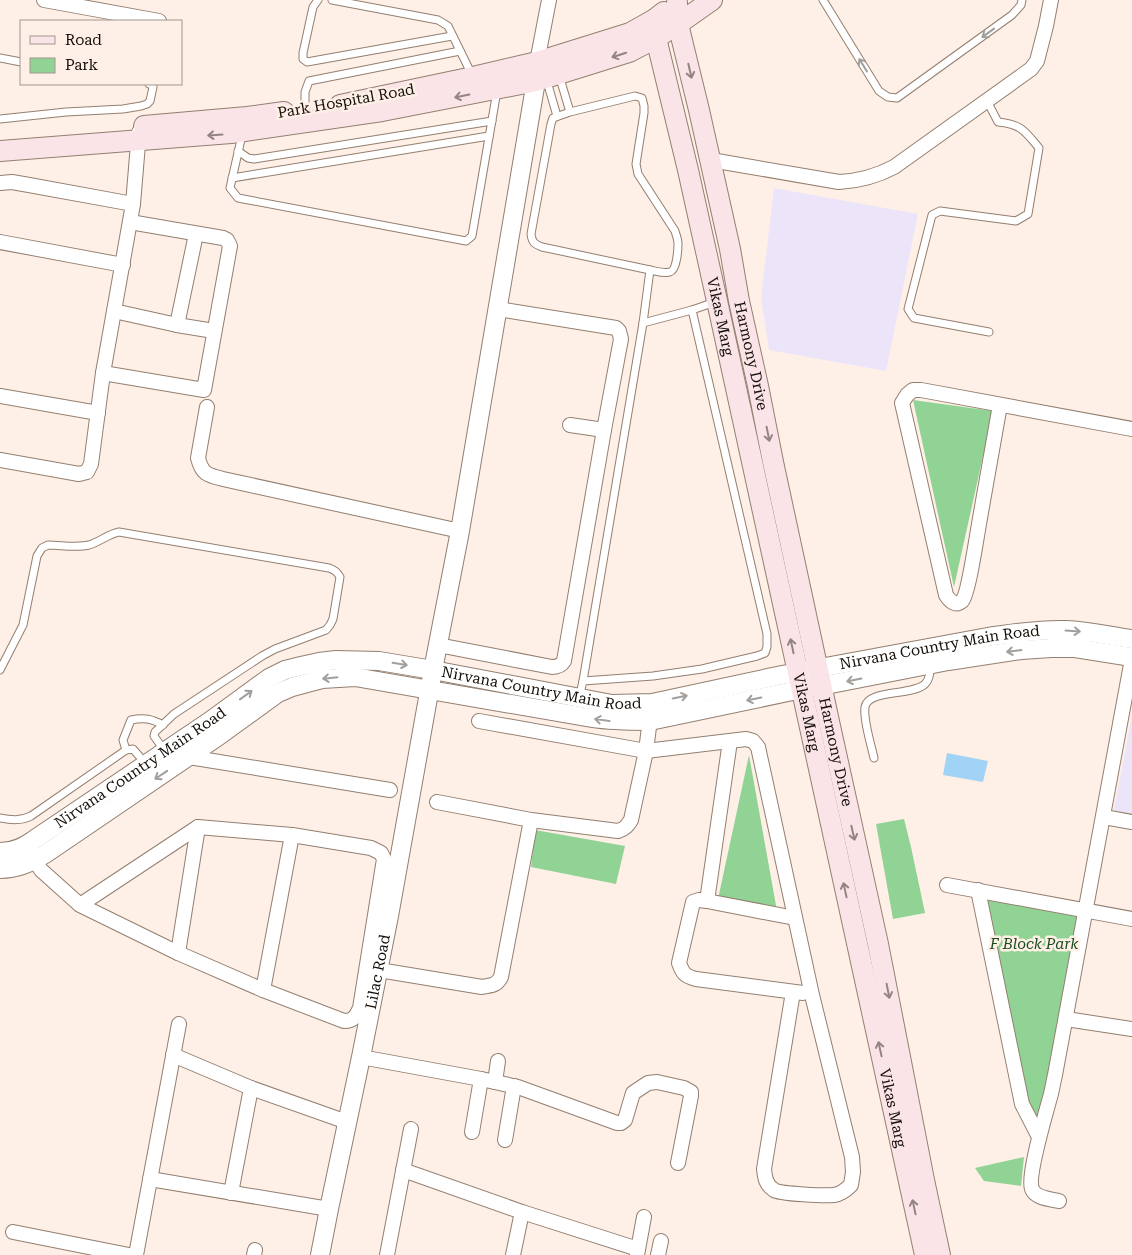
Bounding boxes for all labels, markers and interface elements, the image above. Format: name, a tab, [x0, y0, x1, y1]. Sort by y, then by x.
legend	[20, 20, 182, 85]
one-way arrow	[981, 28, 995, 38]
text: Road	[65, 31, 102, 49]
one-way arrow	[612, 51, 628, 60]
text: Park	[65, 56, 99, 74]
one-way arrow	[857, 58, 867, 72]
one-way arrow	[686, 63, 695, 79]
street label: Park Hospital Road	[276, 80, 416, 122]
one-way arrow	[455, 91, 471, 101]
one-way arrow	[208, 130, 224, 139]
street label: Vikas Marg	[703, 276, 738, 358]
street label: Harmony Drive	[730, 300, 772, 412]
one-way arrow	[764, 426, 773, 442]
street label: Nirvana Country Main Road	[838, 622, 1041, 673]
one-way arrow	[1065, 626, 1081, 635]
one-way arrow	[786, 638, 796, 654]
one-way arrow	[1006, 646, 1022, 656]
one-way arrow	[391, 659, 407, 669]
street label: Nirvana Country Main Road	[440, 663, 642, 713]
street label: Vikas Marg	[789, 671, 824, 754]
one-way arrow	[322, 673, 338, 683]
one-way arrow	[847, 676, 863, 685]
one-way arrow	[239, 689, 252, 700]
one-way arrow	[672, 692, 688, 701]
one-way arrow	[746, 695, 762, 704]
street label: Harmony Drive	[815, 696, 856, 808]
street label: Nirvana Country Main Road	[51, 703, 230, 832]
one-way arrow	[594, 714, 610, 724]
one-way arrow	[154, 770, 168, 780]
one-way arrow	[849, 824, 858, 840]
one-way arrow	[840, 882, 850, 898]
street label: Lilac Road	[362, 933, 394, 1011]
park label: F Block Park	[989, 935, 1079, 953]
one-way arrow	[884, 983, 893, 999]
one-way arrow	[875, 1041, 884, 1057]
street label: Vikas Marg	[876, 1067, 910, 1150]
one-way arrow	[909, 1200, 918, 1216]

